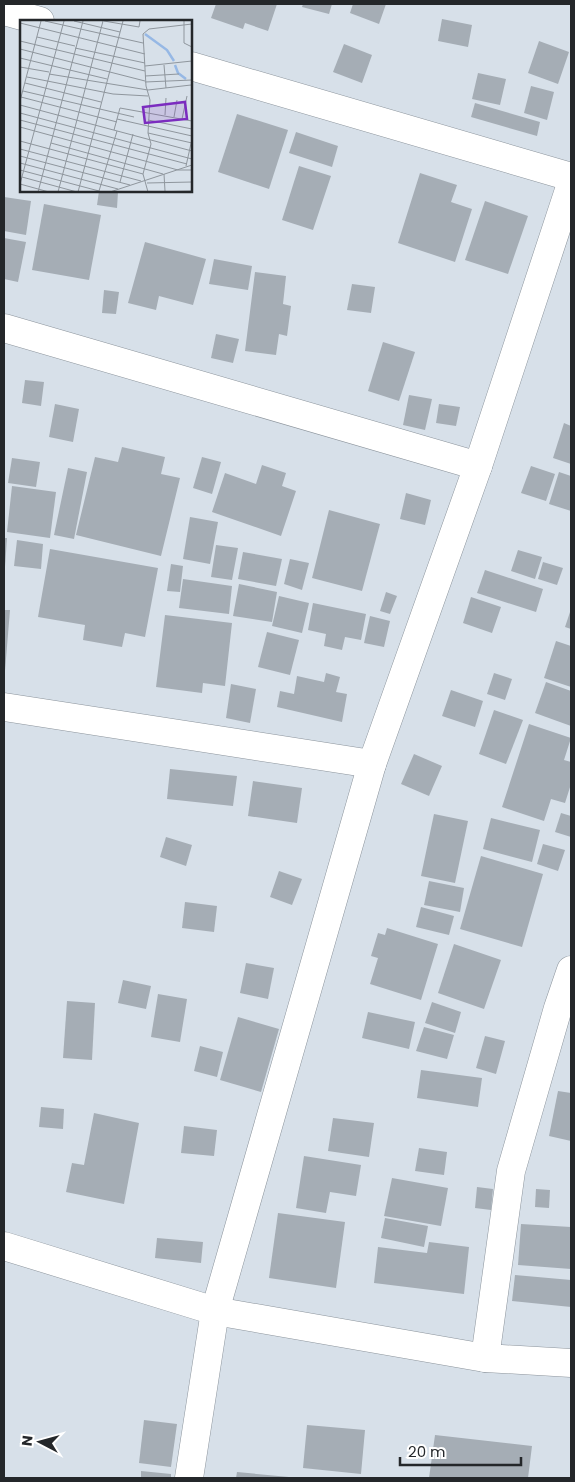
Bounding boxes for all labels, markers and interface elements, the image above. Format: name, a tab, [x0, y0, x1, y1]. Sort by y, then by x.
inset map	[20, 20, 192, 192]
north arrow	[15, 1417, 65, 1467]
text: N	[17, 1434, 38, 1447]
scale bar	[400, 1434, 521, 1466]
text: 20 m	[408, 1441, 446, 1462]

